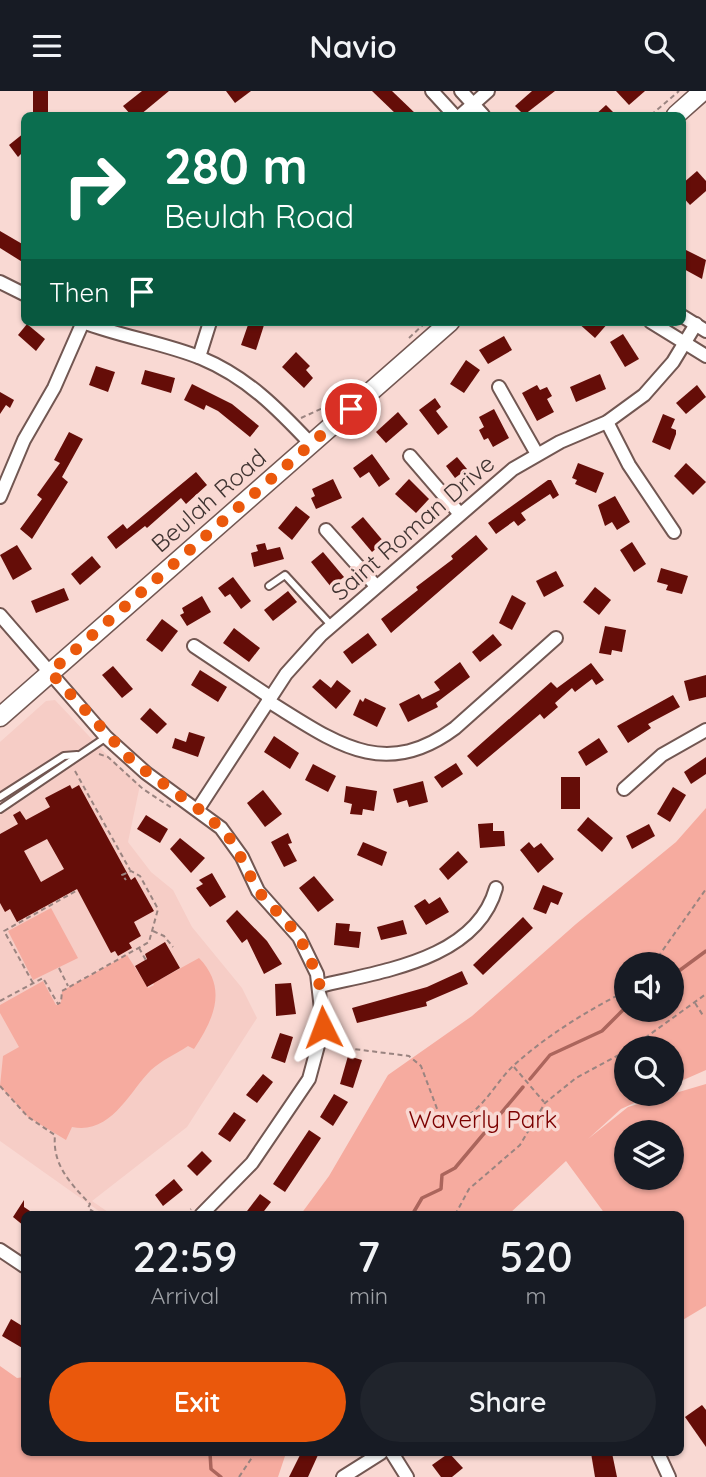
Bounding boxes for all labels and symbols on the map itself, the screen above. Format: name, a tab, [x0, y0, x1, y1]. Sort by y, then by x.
pin	[321, 379, 381, 439]
street label: Beulah Road	[145, 442, 272, 558]
street label: Saint Roman Drive	[324, 448, 500, 606]
position arrow	[286, 990, 360, 1064]
park label: Waverly Park	[409, 1104, 557, 1134]

